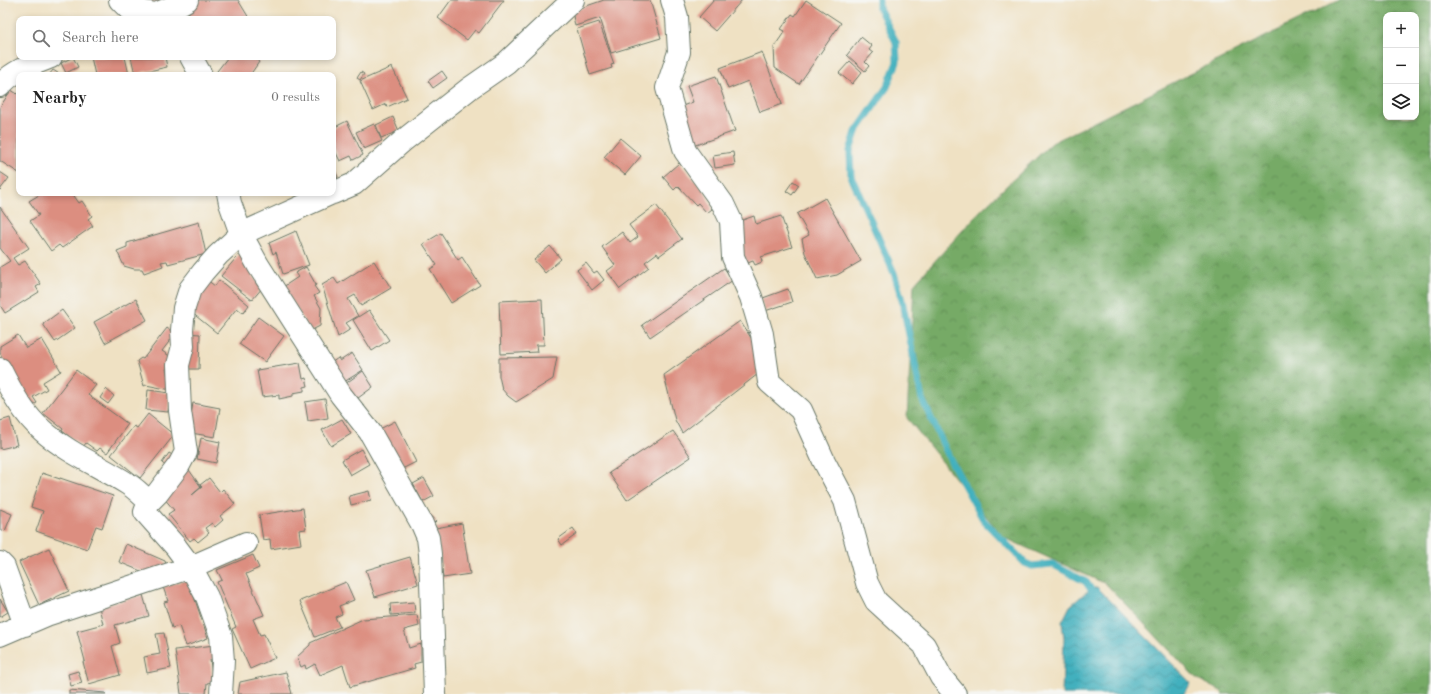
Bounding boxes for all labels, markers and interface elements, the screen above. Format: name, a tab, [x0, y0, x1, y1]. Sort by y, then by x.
map controls	[1383, 12, 1419, 120]
button: +	[1383, 12, 1419, 48]
search box	[16, 16, 336, 60]
icon: search	[30, 27, 52, 49]
text: Search here	[62, 31, 139, 46]
button: −	[1383, 48, 1419, 84]
button: layers	[1383, 84, 1419, 120]
text: Nearby	[32, 90, 87, 107]
text: 0 results	[271, 91, 320, 104]

